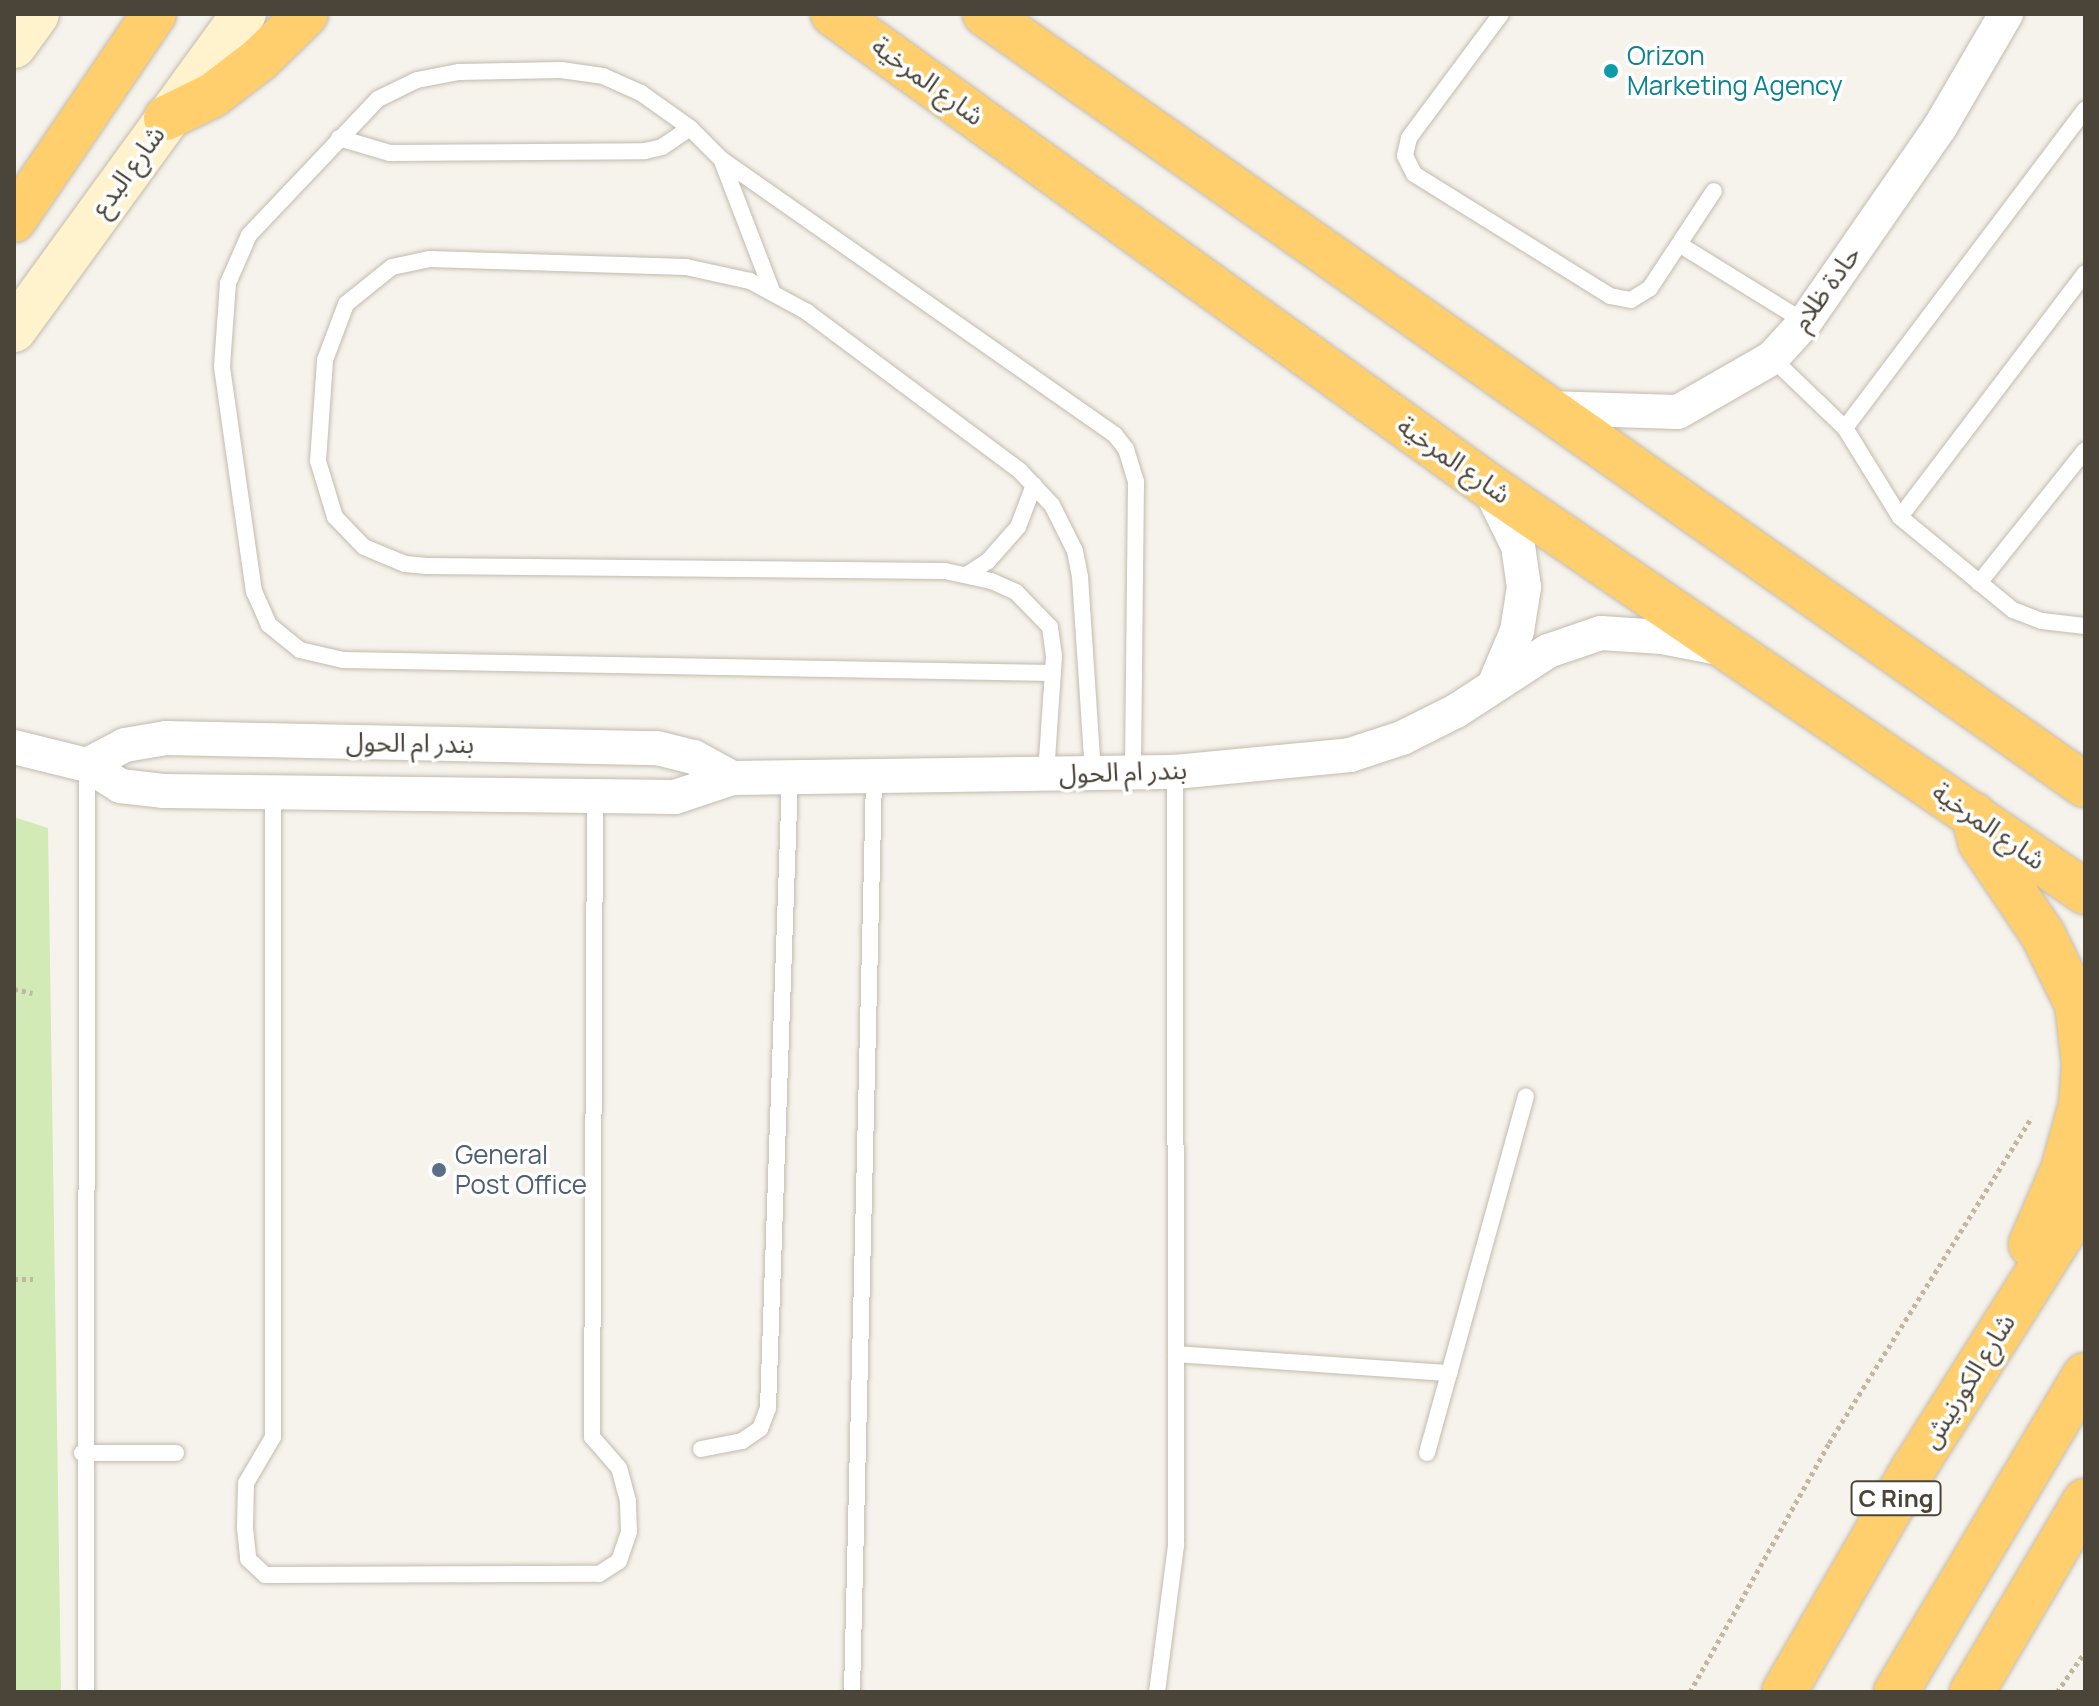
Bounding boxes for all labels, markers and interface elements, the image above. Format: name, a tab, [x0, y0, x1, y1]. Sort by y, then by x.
street label: شارع المرخية	[866, 30, 990, 132]
place label: Orizon Marketing Agency	[1627, 40, 1843, 102]
marker: Orizon Marketing Agency	[1602, 62, 1620, 80]
street label: شارع البدع	[85, 119, 171, 223]
street label: حادة ظلام	[1785, 240, 1867, 336]
street label: شارع المرخية	[1391, 410, 1517, 510]
street label: بندر ام الحول	[346, 726, 474, 760]
street label: بندر ام الحول	[1058, 754, 1188, 790]
street label: شارع المرخية	[1926, 776, 2052, 876]
place label: General Post Office	[455, 1139, 587, 1200]
marker: General Post Office	[430, 1161, 448, 1179]
street label: شارع الكورنيش	[1914, 1308, 2022, 1454]
road number: C Ring	[1850, 1478, 1942, 1518]

